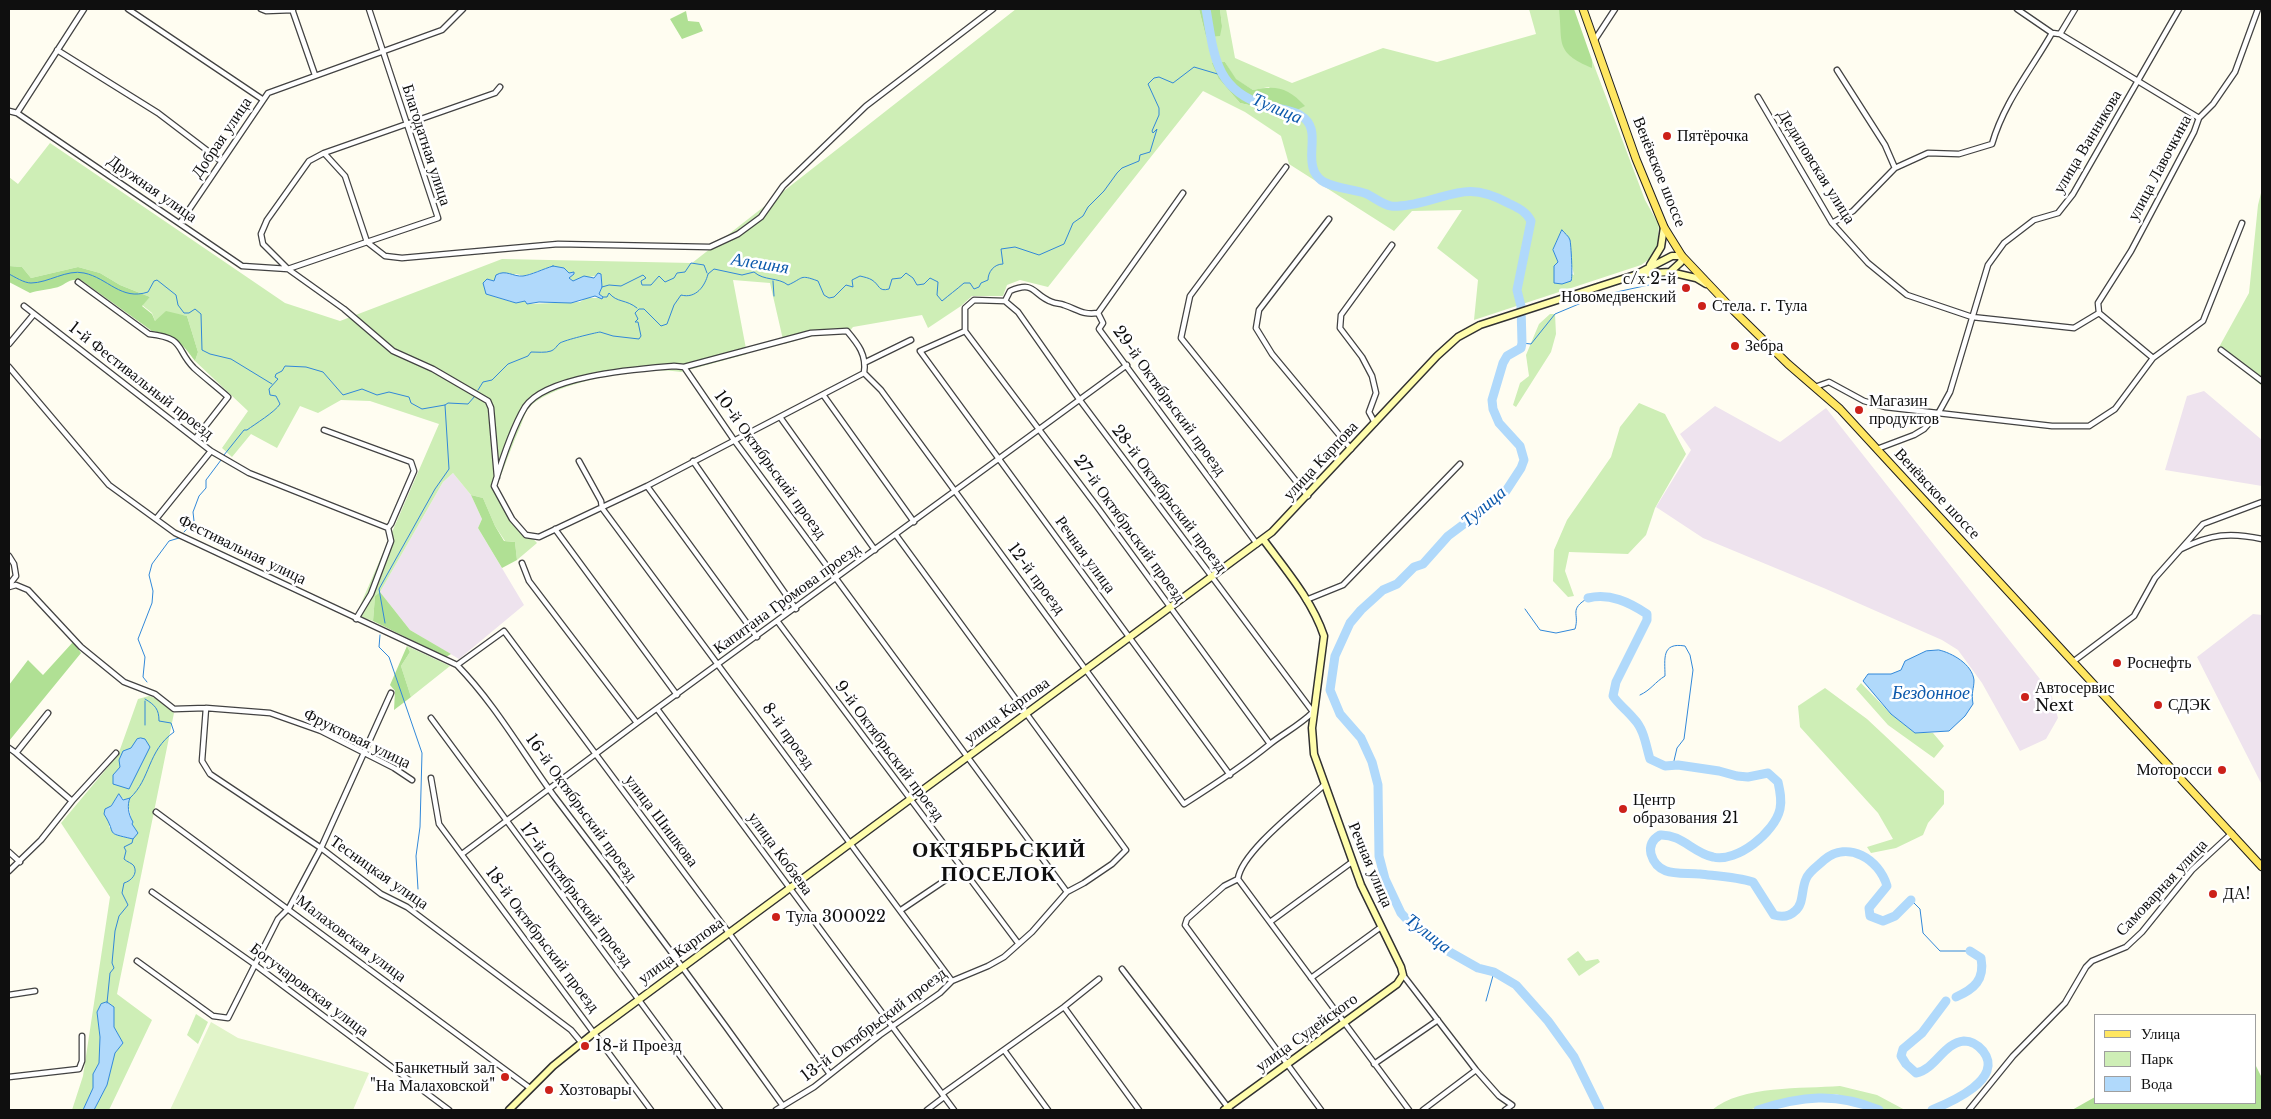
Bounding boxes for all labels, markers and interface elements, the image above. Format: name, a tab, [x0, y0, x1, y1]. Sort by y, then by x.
street label: Благодатная улица	[397, 82, 455, 208]
street label: улица Ванникова	[2050, 87, 2126, 197]
water label: Тулица	[1249, 89, 1305, 129]
street label: Добрая улица	[188, 94, 256, 182]
street label: Дедиловская улица	[1773, 106, 1859, 228]
street label: улица Лавочкина	[2124, 112, 2196, 224]
street label: Венёвское шоссе	[1628, 114, 1690, 230]
place label: Пятёрочка	[1677, 126, 1748, 146]
marker: Пятёрочка	[1661, 130, 1673, 142]
street label: Дружная улица	[104, 151, 200, 227]
water label: Алешня	[730, 249, 790, 279]
place label: с/х 2-й Новомедвенский	[1561, 269, 1676, 307]
marker: с/х 2-й Новомедвенский	[1680, 282, 1692, 294]
place label: Стела. г. Тула	[1712, 296, 1807, 316]
marker: Стела. г. Тула	[1696, 300, 1708, 312]
street label: 1-й Фестивальный проезд	[65, 318, 217, 444]
street label: 29-й Октябрьский проезд	[1108, 322, 1230, 480]
place label: Зебра	[1745, 336, 1783, 356]
marker: Зебра	[1729, 340, 1741, 352]
street label: 10-й Октябрьский проезд	[710, 387, 830, 543]
place label: Магазин продуктов	[1869, 391, 1939, 429]
marker: Магазин продуктов	[1853, 404, 1865, 416]
street label: улица Карпова	[1280, 418, 1362, 504]
street label: 28-й Октябрьский проезд	[1107, 421, 1231, 577]
street label: Венёвское шоссе	[1890, 445, 1984, 543]
street label: 27-й Октябрьский проезд	[1069, 451, 1189, 607]
water label: Тулица	[1457, 482, 1511, 532]
street label: Фестивальная улица	[175, 511, 309, 589]
street label: Речная улица	[1051, 513, 1119, 597]
street label: Капитана Громова проезд	[710, 539, 864, 659]
street label: 12-й проезд	[1003, 540, 1069, 618]
place label: Роснефть	[2127, 653, 2192, 673]
marker: Роснефть	[2111, 657, 2123, 669]
street label: улица Карпова	[961, 674, 1053, 748]
street label: 9-й Октябрьский проезд	[830, 677, 948, 825]
place label: Автосервис Next	[2035, 678, 2115, 716]
water label: Бездонное	[1892, 683, 1970, 705]
marker: Автосервис Next	[2019, 691, 2031, 703]
place label: СДЭК	[2168, 695, 2210, 715]
street label: 8-й проезд	[758, 699, 818, 773]
marker: СДЭК	[2152, 699, 2164, 711]
street label: Фруктовая улица	[300, 705, 414, 773]
street label: 16-й Октябрьский проезд	[521, 731, 641, 885]
place label: Моторосси	[2136, 760, 2212, 780]
marker: Моторосси	[2216, 764, 2228, 776]
street label: улица Шишкова	[620, 771, 702, 871]
place label: Центр образования 21	[1633, 790, 1739, 828]
marker: Центр образования 21	[1617, 803, 1629, 815]
street label: улица Кобзева	[743, 809, 817, 899]
street label: 17-й Октябрьский проезд	[516, 819, 636, 971]
street label: Речная улица	[1343, 820, 1397, 910]
street label: Тесницкая улица	[326, 832, 432, 914]
street label: Самоварная улица	[2112, 836, 2212, 940]
district label: ОКТЯБРЬСКИЙ ПОСЕЛОК	[911, 838, 1087, 888]
street label: 18-й Октябрьский проезд	[481, 864, 603, 1016]
place label: ДА!	[2223, 884, 2250, 904]
marker: ДА!	[2207, 888, 2219, 900]
street label: Малаховская улица	[292, 891, 410, 987]
place label: Тула 300022	[786, 907, 886, 927]
water label: Тулица	[1401, 909, 1455, 959]
marker: Тула 300022	[770, 911, 782, 923]
street label: улица Карпова	[635, 914, 727, 988]
street label: Богучаровская улица	[246, 939, 372, 1041]
street label: 13-й Октябрьский проезд	[798, 964, 950, 1086]
street label: улица Судейского	[1252, 990, 1362, 1076]
legend	[2094, 1014, 2256, 1104]
text: Улица	[2141, 1024, 2180, 1043]
place label: 18-й Проезд	[595, 1036, 682, 1056]
marker: 18-й Проезд	[579, 1040, 591, 1052]
text: Парк	[2141, 1049, 2173, 1068]
place label: Банкетный зал "На Малаховской"	[370, 1058, 495, 1096]
marker: Банкетный зал "На Малаховской"	[499, 1071, 511, 1083]
text: Вода	[2141, 1074, 2172, 1093]
place label: Хозтовары	[559, 1080, 632, 1100]
marker: Хозтовары	[543, 1084, 555, 1096]

